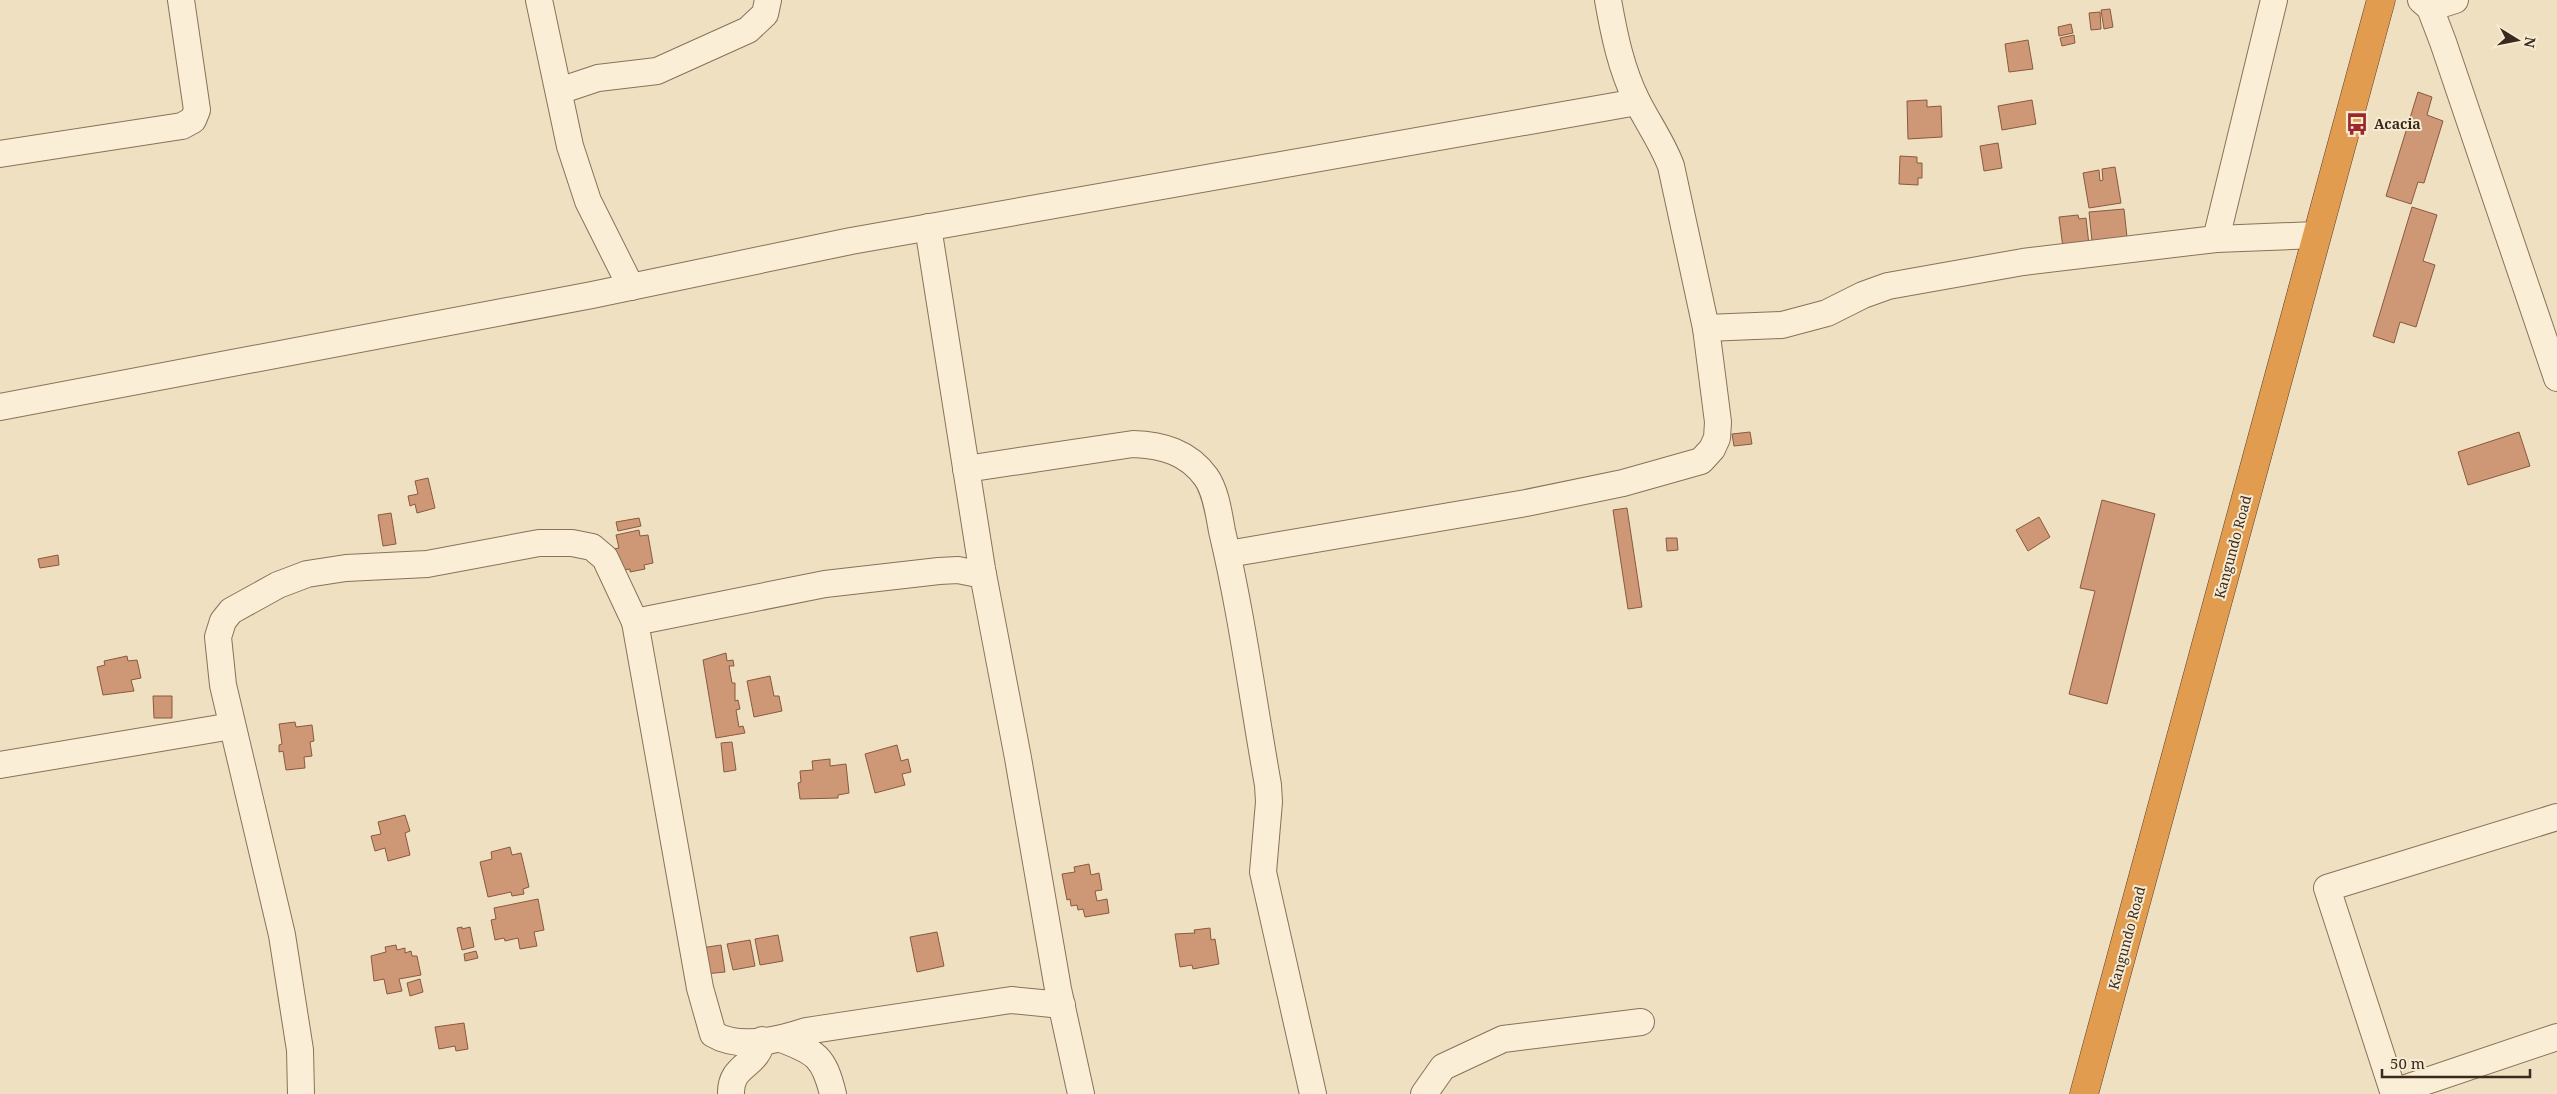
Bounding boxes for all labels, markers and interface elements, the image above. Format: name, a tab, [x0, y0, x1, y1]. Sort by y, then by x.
north arrow	[2492, 15, 2542, 65]
text: N	[2520, 35, 2541, 49]
bus stop icon: Acacia	[2344, 111, 2370, 137]
place label: Acacia	[2374, 114, 2421, 133]
street label: Kangundo Road	[2210, 493, 2256, 601]
street label: Kangundo Road	[2104, 884, 2150, 992]
scale bar	[2382, 1046, 2530, 1078]
text: 50 m	[2390, 1053, 2425, 1073]

